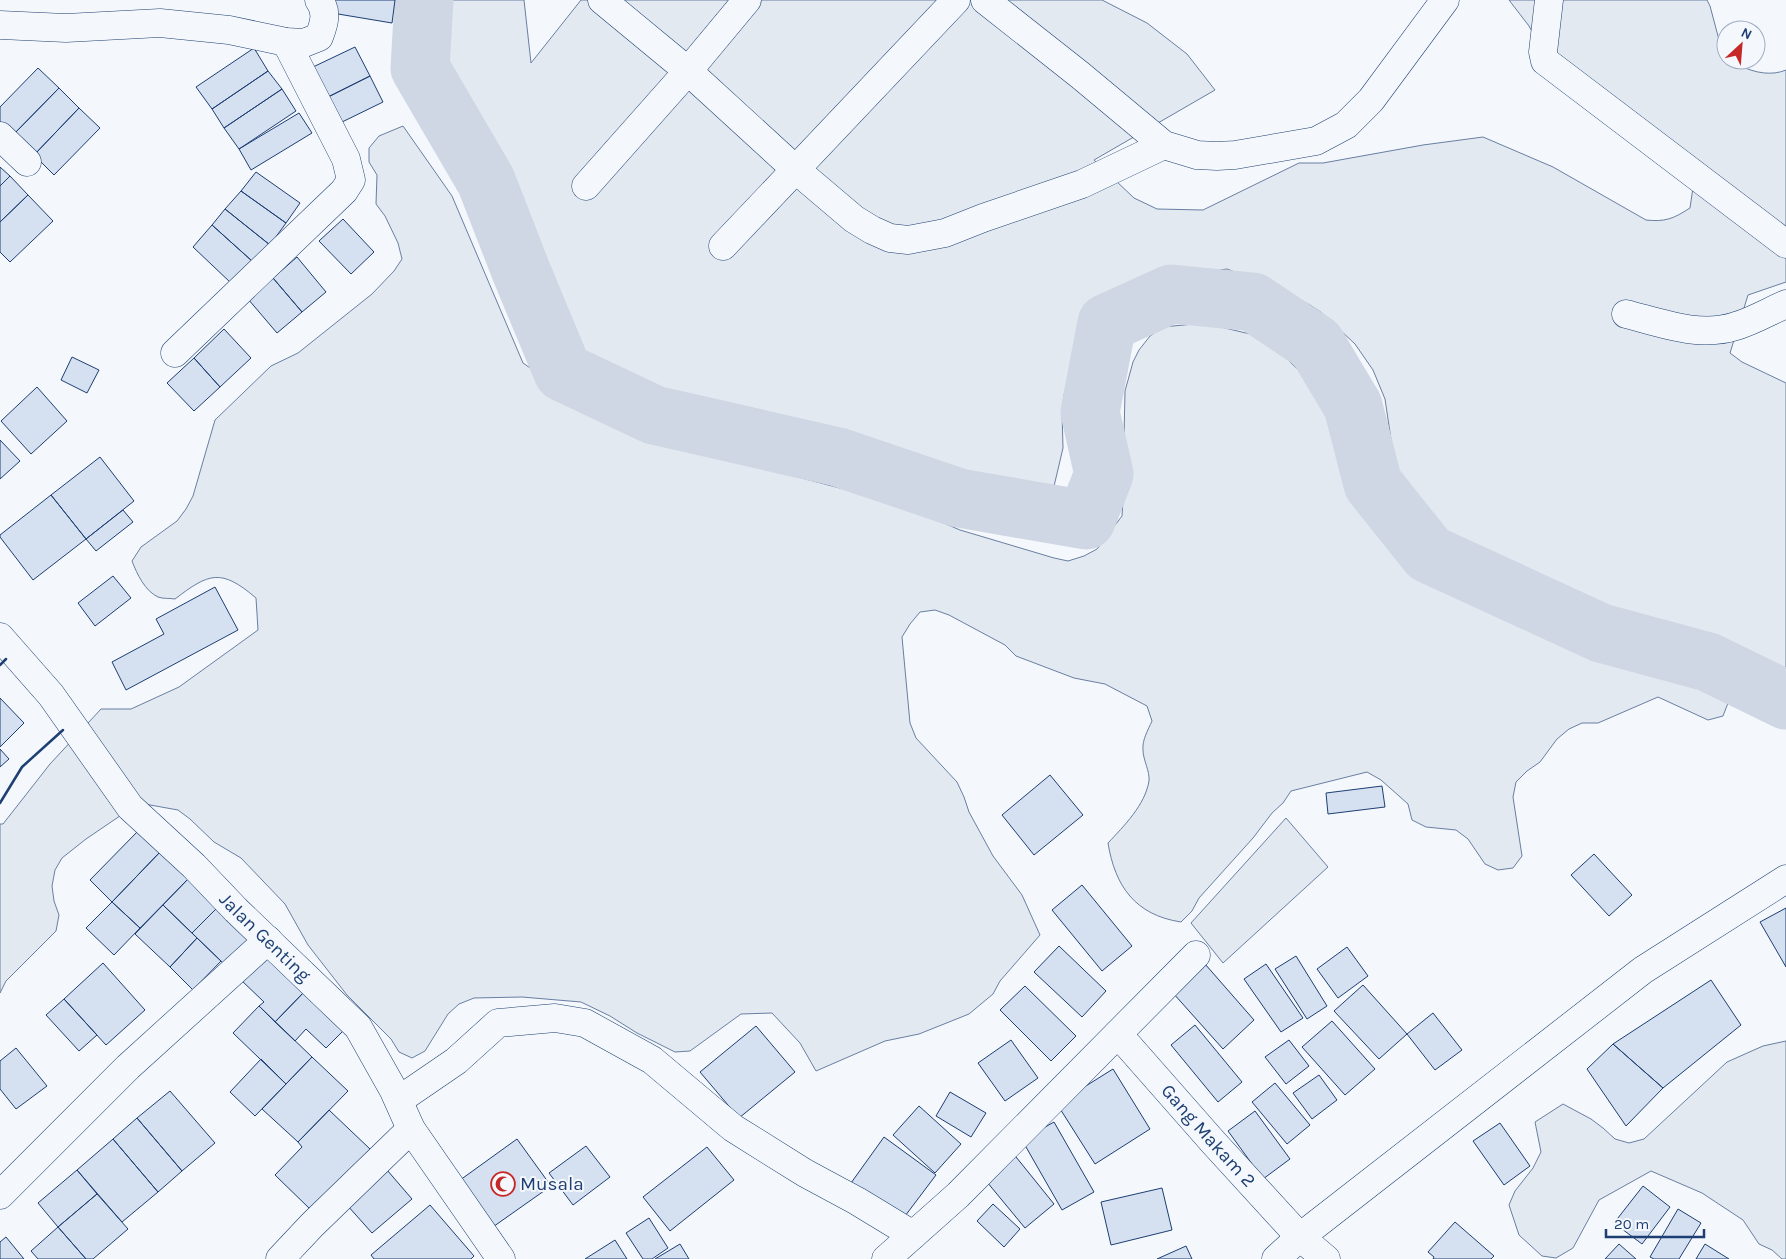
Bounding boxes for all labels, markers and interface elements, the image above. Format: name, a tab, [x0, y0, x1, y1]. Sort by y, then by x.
north arrow	[1716, 20, 1766, 70]
text: N	[1738, 24, 1755, 44]
street label: Jalan Genting	[215, 888, 315, 987]
street label: Gang Makam 2	[1156, 1080, 1260, 1192]
mosque icon: Musala	[490, 1171, 516, 1197]
place label: Musala	[520, 1173, 584, 1195]
scale bar	[1606, 1206, 1704, 1238]
text: 20 m	[1614, 1215, 1649, 1233]

